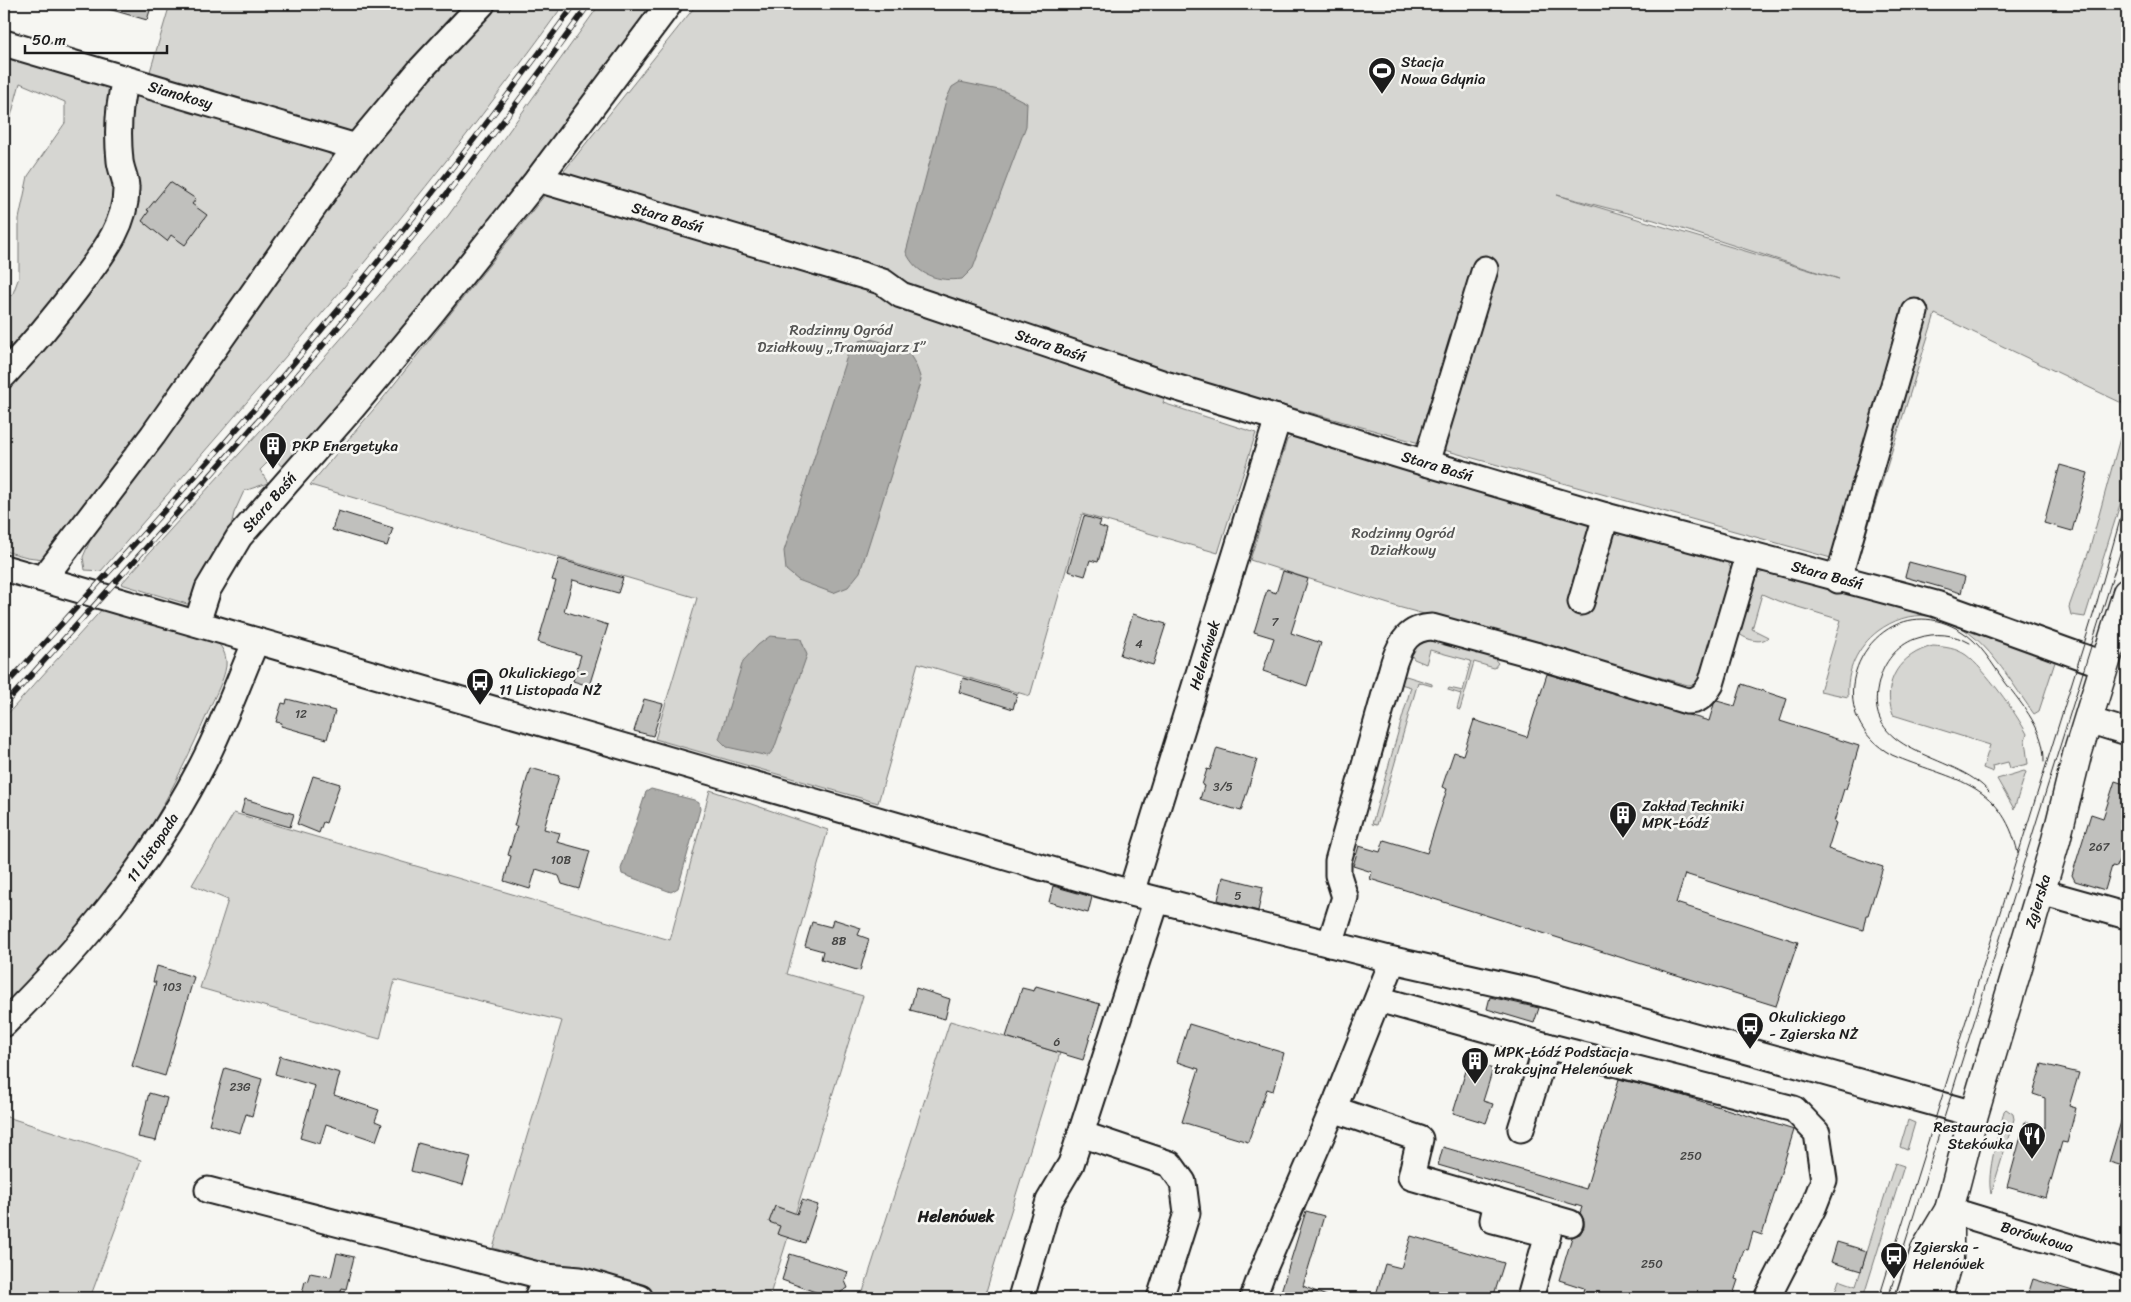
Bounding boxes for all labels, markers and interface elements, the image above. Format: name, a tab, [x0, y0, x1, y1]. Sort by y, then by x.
scale bar	[25, 22, 168, 54]
text: 50 m	[32, 27, 67, 53]
place label: Stacja Nowa Gdynia	[1401, 49, 1486, 92]
sports icon: Stacja Nowa Gdynia	[1367, 56, 1397, 95]
street label: Sianokosy	[145, 73, 216, 117]
street label: Stara Baśń	[629, 195, 707, 241]
park label: Rodzinny Ogród Działkowy „Tramwajarz I”	[757, 317, 927, 360]
street label: Stara Baśń	[1012, 321, 1090, 370]
building icon: PKP Energetyka	[258, 431, 288, 470]
place label: PKP Energetyka	[292, 433, 399, 459]
street label: Stara Baśń	[1398, 443, 1477, 489]
street label: Stara Baśń	[235, 466, 304, 539]
park label: Rodzinny Ogród Działkowy	[1352, 520, 1455, 563]
street label: Stara Baśń	[1788, 553, 1867, 597]
house number: 7	[1272, 611, 1280, 633]
street label: Helenówek	[1182, 616, 1228, 693]
house number: 4	[1135, 633, 1143, 655]
place label: Okulickiego - 11 Listopada NŻ	[499, 660, 602, 703]
bus stop icon: Okulickiego - 11 Listopada NŻ	[465, 667, 495, 706]
house number: 12	[295, 703, 307, 725]
house number: 3/5	[1213, 776, 1233, 798]
place label: Zakład Techniki MPK-Łódź	[1642, 793, 1745, 836]
building icon: Zakład Techniki MPK-Łódź	[1608, 800, 1638, 839]
street label: 11 Listopada	[120, 807, 186, 888]
house number: 267	[2089, 836, 2110, 858]
house number: 10B	[551, 849, 572, 871]
street label: Zgierska	[2017, 871, 2058, 932]
house number: 5	[1234, 885, 1242, 907]
house number: 8B	[832, 930, 847, 952]
house number: 103	[162, 976, 182, 998]
place label: Okulickiego - Zgierska NŻ	[1769, 1004, 1859, 1047]
bus stop icon: Okulickiego - Zgierska NŻ	[1735, 1011, 1765, 1050]
house number: 6	[1054, 1031, 1061, 1053]
place label: MPK-Łódź Podstacja trakcyjna Helenówek	[1494, 1039, 1633, 1082]
building icon: MPK-Łódź Podstacja trakcyjna Helenówek	[1460, 1046, 1490, 1085]
house number: 23G	[230, 1076, 251, 1098]
place label: Restauracja Stekówka	[1934, 1114, 2013, 1157]
restaurant icon: Restauracja Stekówka	[2017, 1121, 2047, 1160]
house number: 250	[1680, 1145, 1702, 1167]
district label: Helenówek	[917, 1202, 995, 1231]
street label: Borówkowa	[1997, 1213, 2077, 1260]
place label: Zgierska - Helenówek	[1913, 1234, 1986, 1277]
bus stop icon: Zgierska - Helenówek	[1879, 1241, 1909, 1280]
house number: 250	[1641, 1253, 1663, 1275]

